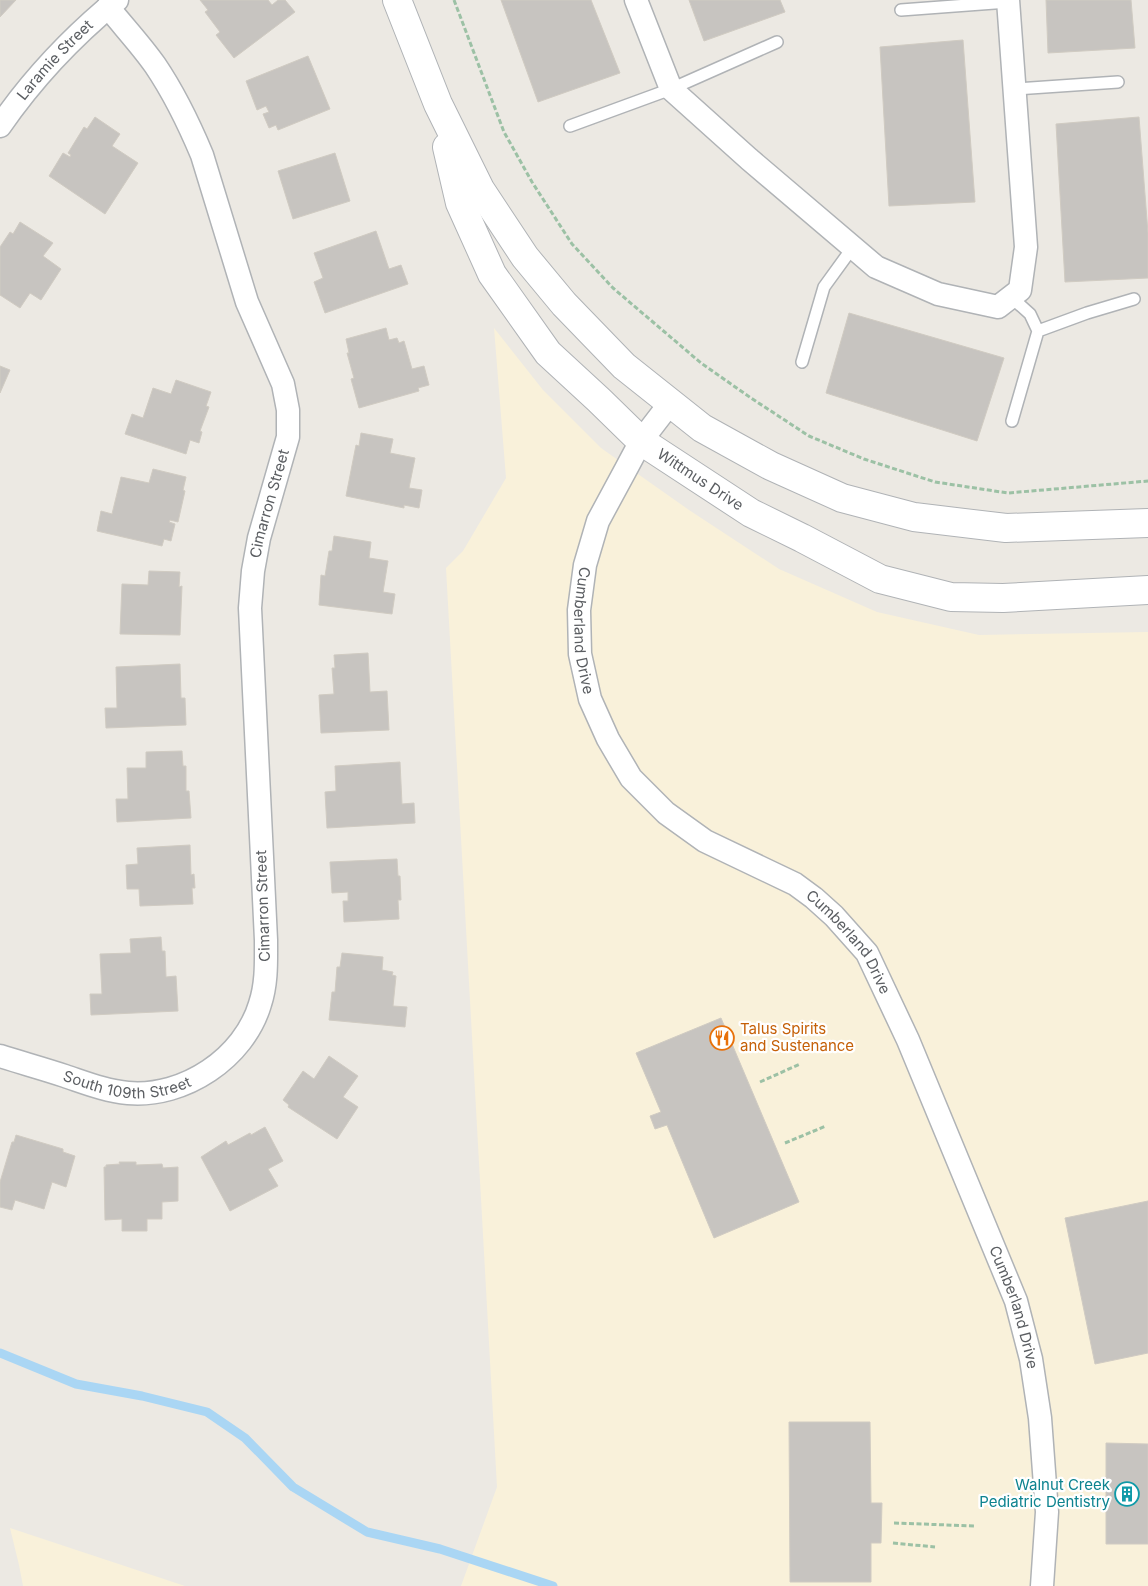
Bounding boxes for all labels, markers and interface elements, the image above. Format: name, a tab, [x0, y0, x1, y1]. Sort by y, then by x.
street label: Laramie Street	[13, 15, 97, 104]
street label: Wittmus Drive	[654, 444, 747, 514]
street label: Cimarron Street	[246, 447, 293, 559]
street label: Cumberland Drive	[570, 566, 599, 696]
street label: Cimarron Street	[251, 850, 274, 962]
street label: Cumberland Drive	[803, 885, 895, 997]
place label: Talus Spirits and Sustenance	[740, 1019, 854, 1055]
restaurant icon: Talus Spirits and Sustenance	[709, 1025, 735, 1051]
street label: South 109th Street	[61, 1066, 194, 1103]
street label: Cumberland Drive	[985, 1243, 1042, 1370]
place label: Walnut Creek Pediatric Dentistry	[979, 1475, 1111, 1511]
building icon: Walnut Creek Pediatric Dentistry	[1114, 1481, 1140, 1507]

